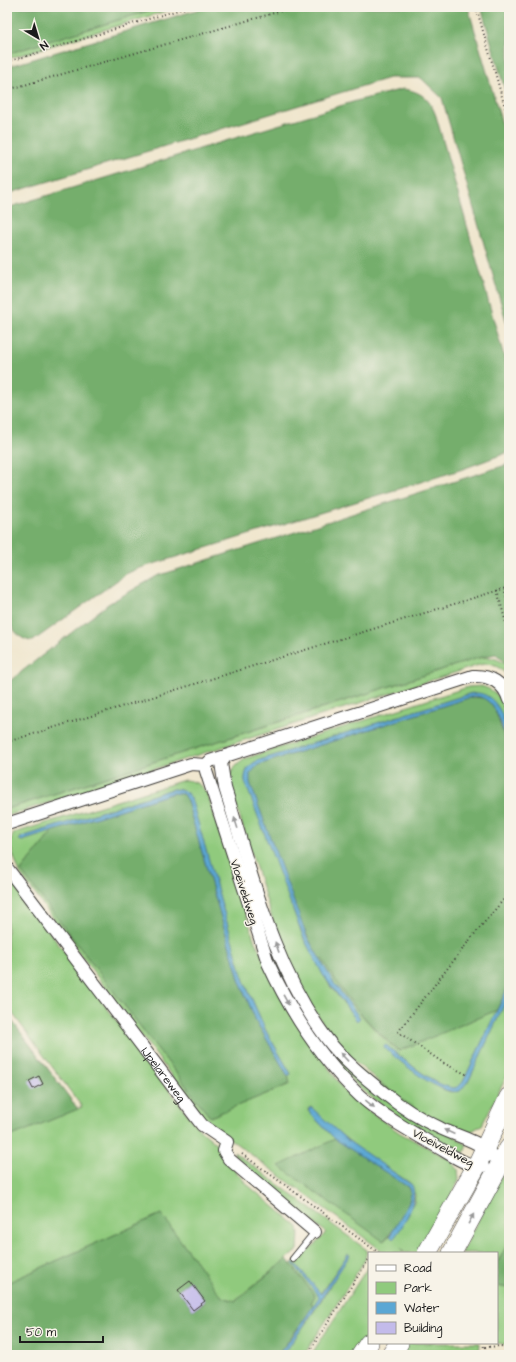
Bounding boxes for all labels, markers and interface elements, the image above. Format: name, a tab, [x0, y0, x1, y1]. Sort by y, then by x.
north arrow	[18, 18, 58, 58]
text: N	[36, 37, 51, 54]
one-way arrow	[233, 817, 239, 829]
street label: Vloeiveldweg	[225, 857, 263, 927]
one-way arrow	[273, 941, 279, 953]
one-way arrow	[283, 994, 290, 1006]
street label: IJpelareweg	[137, 1043, 190, 1106]
one-way arrow	[339, 1052, 349, 1062]
one-way arrow	[364, 1099, 375, 1108]
street label: Vloeiveldweg	[409, 1125, 477, 1172]
one-way arrow	[442, 1129, 454, 1135]
one-way arrow	[467, 1213, 474, 1225]
legend	[368, 1252, 498, 1344]
text: Road	[404, 1260, 432, 1277]
text: Park	[404, 1280, 432, 1297]
text: Water	[404, 1300, 440, 1317]
scale bar	[20, 1318, 103, 1344]
text: Building	[404, 1320, 442, 1338]
text: 50 m	[26, 1324, 57, 1341]

